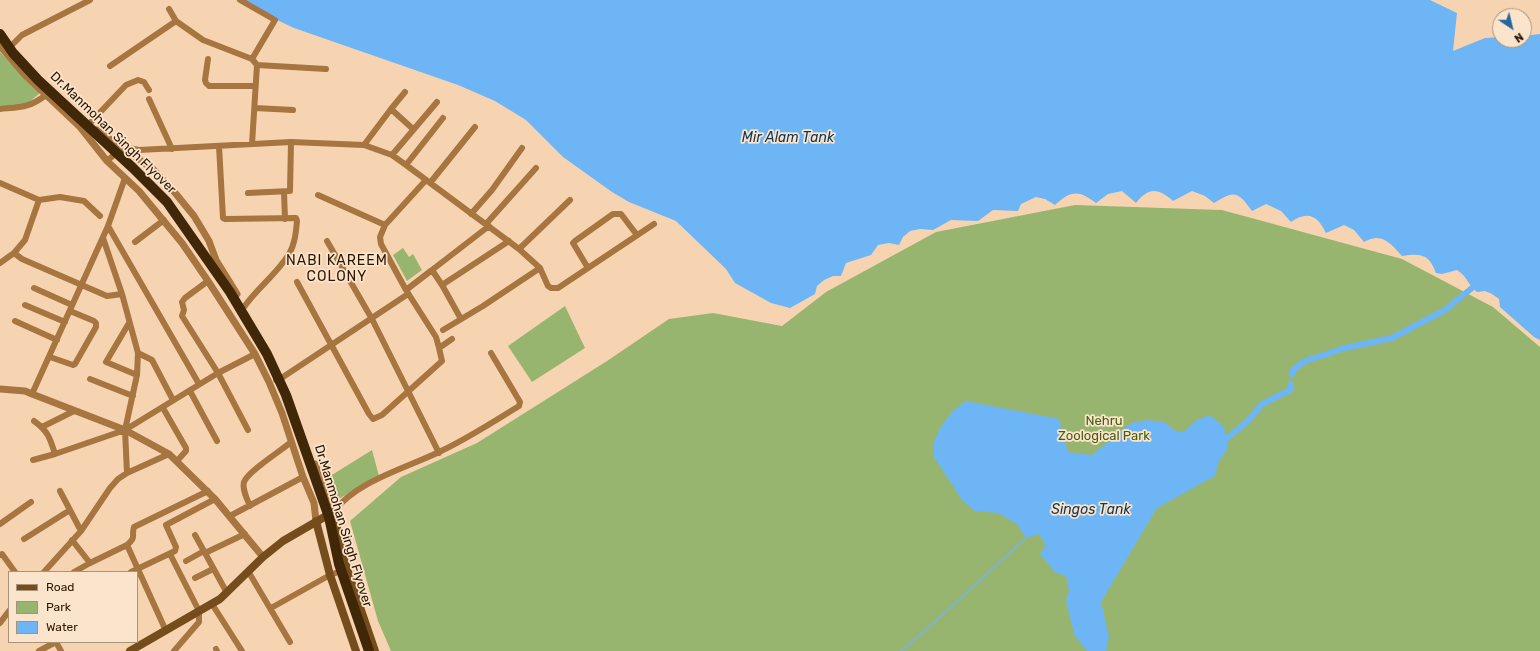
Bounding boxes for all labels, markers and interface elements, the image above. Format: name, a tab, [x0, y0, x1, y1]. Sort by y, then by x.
north arrow	[1492, 8, 1532, 48]
text: N	[1512, 30, 1526, 45]
street label: Dr.Manmohan Singh Flyover	[47, 69, 179, 197]
water label: Mir Alam Tank	[742, 130, 834, 146]
district label: NABI KAREEM COLONY	[286, 253, 388, 286]
park label: Nehru Zoological Park	[1058, 413, 1150, 444]
street label: Dr.Manmohan Singh Flyover	[311, 443, 375, 609]
water label: Singos Tank	[1051, 502, 1131, 518]
legend	[8, 571, 138, 643]
text: Road	[46, 580, 74, 594]
text: Park	[46, 600, 71, 614]
text: Water	[46, 620, 78, 634]

